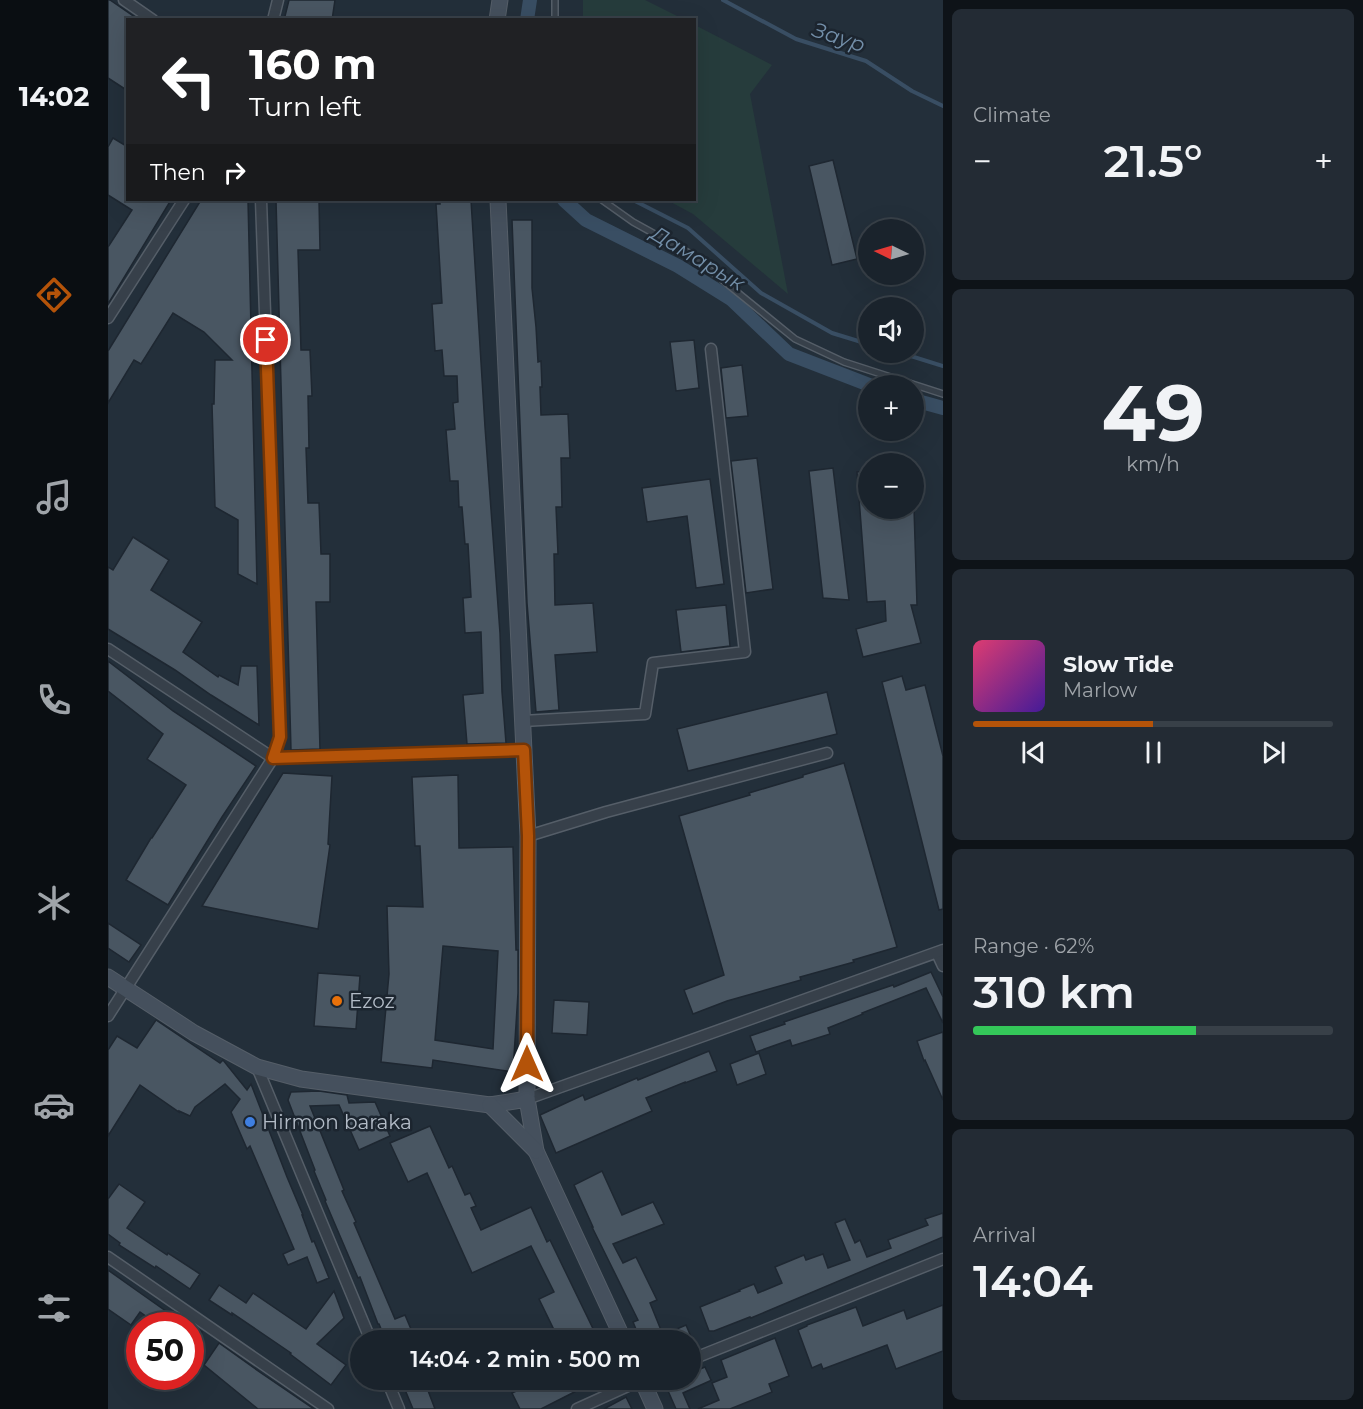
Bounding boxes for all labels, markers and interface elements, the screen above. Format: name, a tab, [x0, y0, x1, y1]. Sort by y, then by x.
water label: Заур	[809, 16, 868, 57]
text: 160 m	[249, 38, 377, 90]
icon: left	[150, 42, 228, 120]
text: 14:02	[19, 80, 89, 113]
text: Turn left	[249, 90, 362, 123]
text: Climate	[973, 103, 1051, 127]
text: 21.5°	[1103, 133, 1203, 188]
text: −	[973, 141, 992, 181]
text: +	[1314, 141, 1333, 181]
icon: right	[218, 156, 251, 189]
text: Then	[150, 159, 206, 186]
water label: Дамарык	[645, 219, 750, 296]
north arrow	[858, 219, 924, 285]
map controls	[858, 219, 924, 519]
icon: directions	[33, 274, 75, 316]
button: sound	[858, 297, 924, 363]
pin	[240, 314, 291, 365]
icon: arrive	[249, 323, 282, 356]
text: 49	[1101, 365, 1205, 461]
button: +	[858, 375, 924, 441]
text: km/h	[1126, 452, 1180, 476]
button: −	[858, 453, 924, 519]
icon: music	[33, 476, 75, 518]
text: Slow Tide	[1063, 651, 1174, 678]
text: Marlow	[1063, 678, 1137, 702]
icon: phone	[33, 679, 75, 721]
icon: previous	[1017, 736, 1050, 769]
icon: pause	[1137, 736, 1170, 769]
icon: next	[1257, 736, 1290, 769]
icon: climate	[33, 882, 75, 924]
text: Range · 62%	[973, 934, 1094, 958]
text: 310 km	[973, 964, 1135, 1019]
place label: Ezoz	[349, 989, 395, 1013]
marker: Ezoz	[330, 994, 344, 1008]
position arrow	[495, 1032, 559, 1096]
icon: car	[33, 1084, 75, 1126]
place label: Hirmon baraka	[262, 1110, 412, 1134]
marker: Hirmon baraka	[243, 1115, 257, 1129]
text: Arrival	[973, 1223, 1036, 1247]
text: 14:04	[973, 1253, 1093, 1308]
icon: filters	[33, 1287, 75, 1329]
speed limit sign: 50	[126, 1312, 204, 1390]
text: 14:04 · 2 min · 500 m	[410, 1346, 641, 1373]

